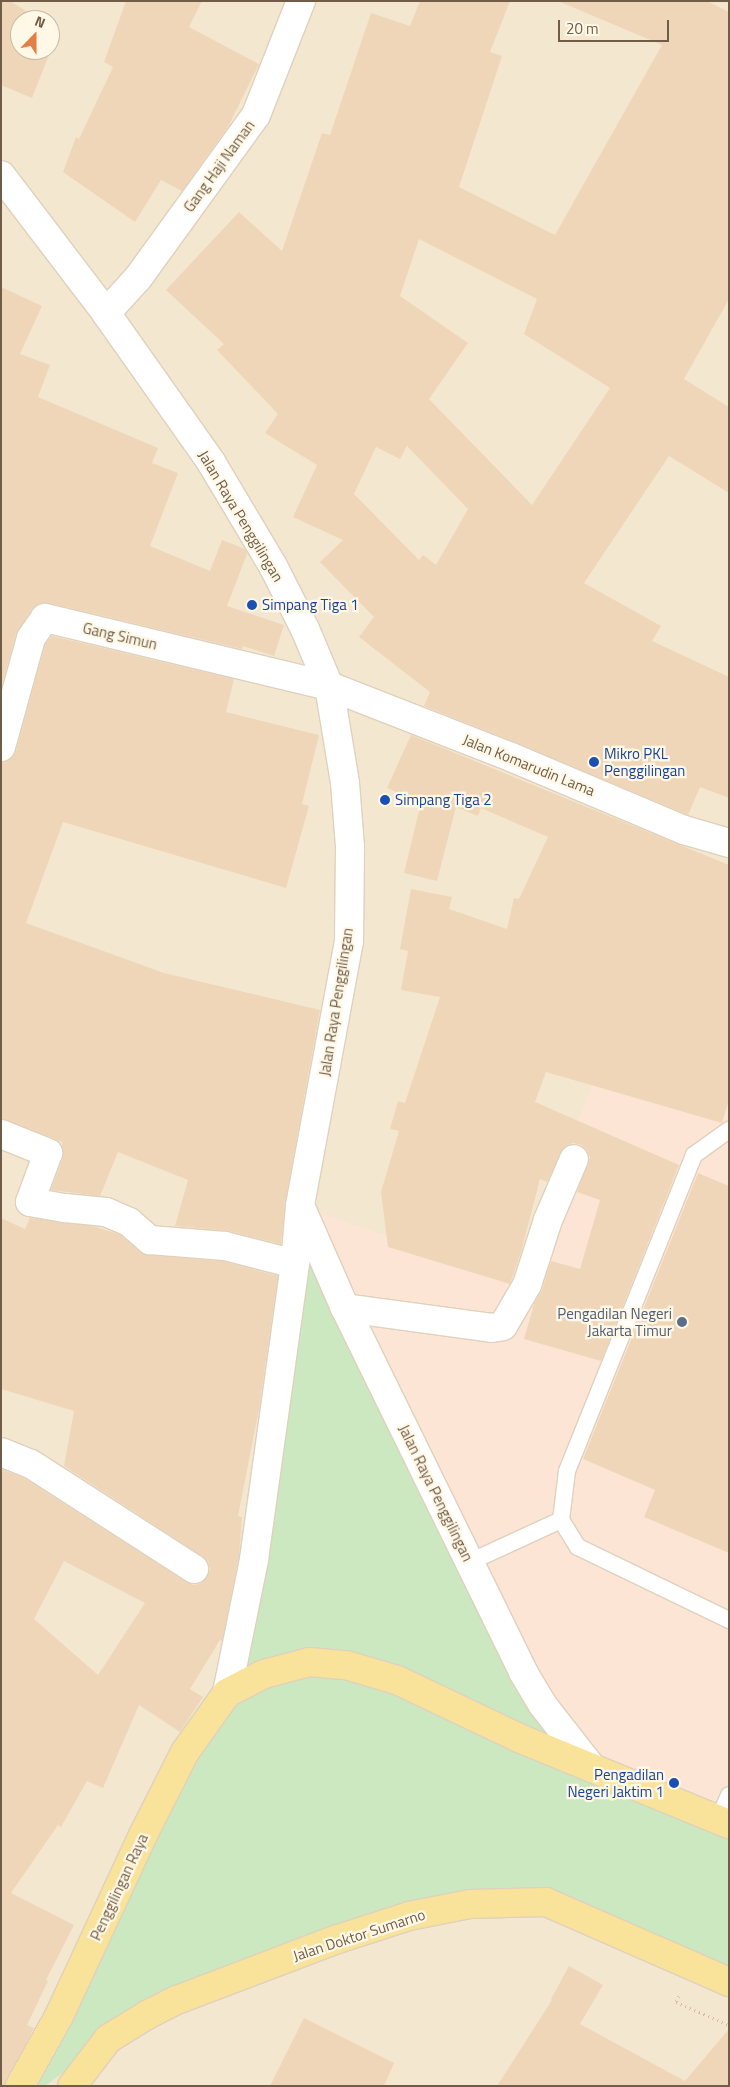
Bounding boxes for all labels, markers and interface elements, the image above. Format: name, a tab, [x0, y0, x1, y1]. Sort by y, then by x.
north arrow	[10, 10, 60, 60]
text: N	[32, 10, 49, 33]
scale bar	[560, 10, 671, 42]
text: 20 m	[566, 17, 599, 40]
street label: Gang Haji Naman	[180, 117, 258, 215]
street label: Jalan Raya Penggilingan	[195, 447, 287, 585]
place label: Simpang Tiga 1	[262, 596, 359, 614]
marker: Simpang Tiga 1	[246, 599, 258, 611]
street label: Gang Simun	[81, 619, 159, 653]
street label: Jalan Komarudin Lama	[460, 730, 598, 800]
place label: Mikro PKL Penggilingan	[604, 744, 685, 779]
marker: Mikro PKL Penggilingan	[588, 756, 600, 768]
place label: Simpang Tiga 2	[395, 791, 492, 809]
marker: Simpang Tiga 2	[379, 794, 391, 806]
street label: Jalan Raya Penggilingan	[315, 926, 357, 1078]
place label: Pengadilan Negeri Jakarta Timur	[557, 1304, 672, 1339]
marker: Pengadilan Negeri Jakarta Timur	[676, 1316, 688, 1328]
street label: Jalan Raya Penggilingan	[395, 1422, 477, 1564]
place label: Pengadilan Negeri Jaktim 1	[567, 1765, 664, 1800]
marker: Pengadilan Negeri Jaktim 1	[668, 1777, 680, 1789]
street label: Penggilingan Raya	[86, 1831, 152, 1943]
street label: Jalan Doktor Sumarno	[291, 1905, 427, 1965]

